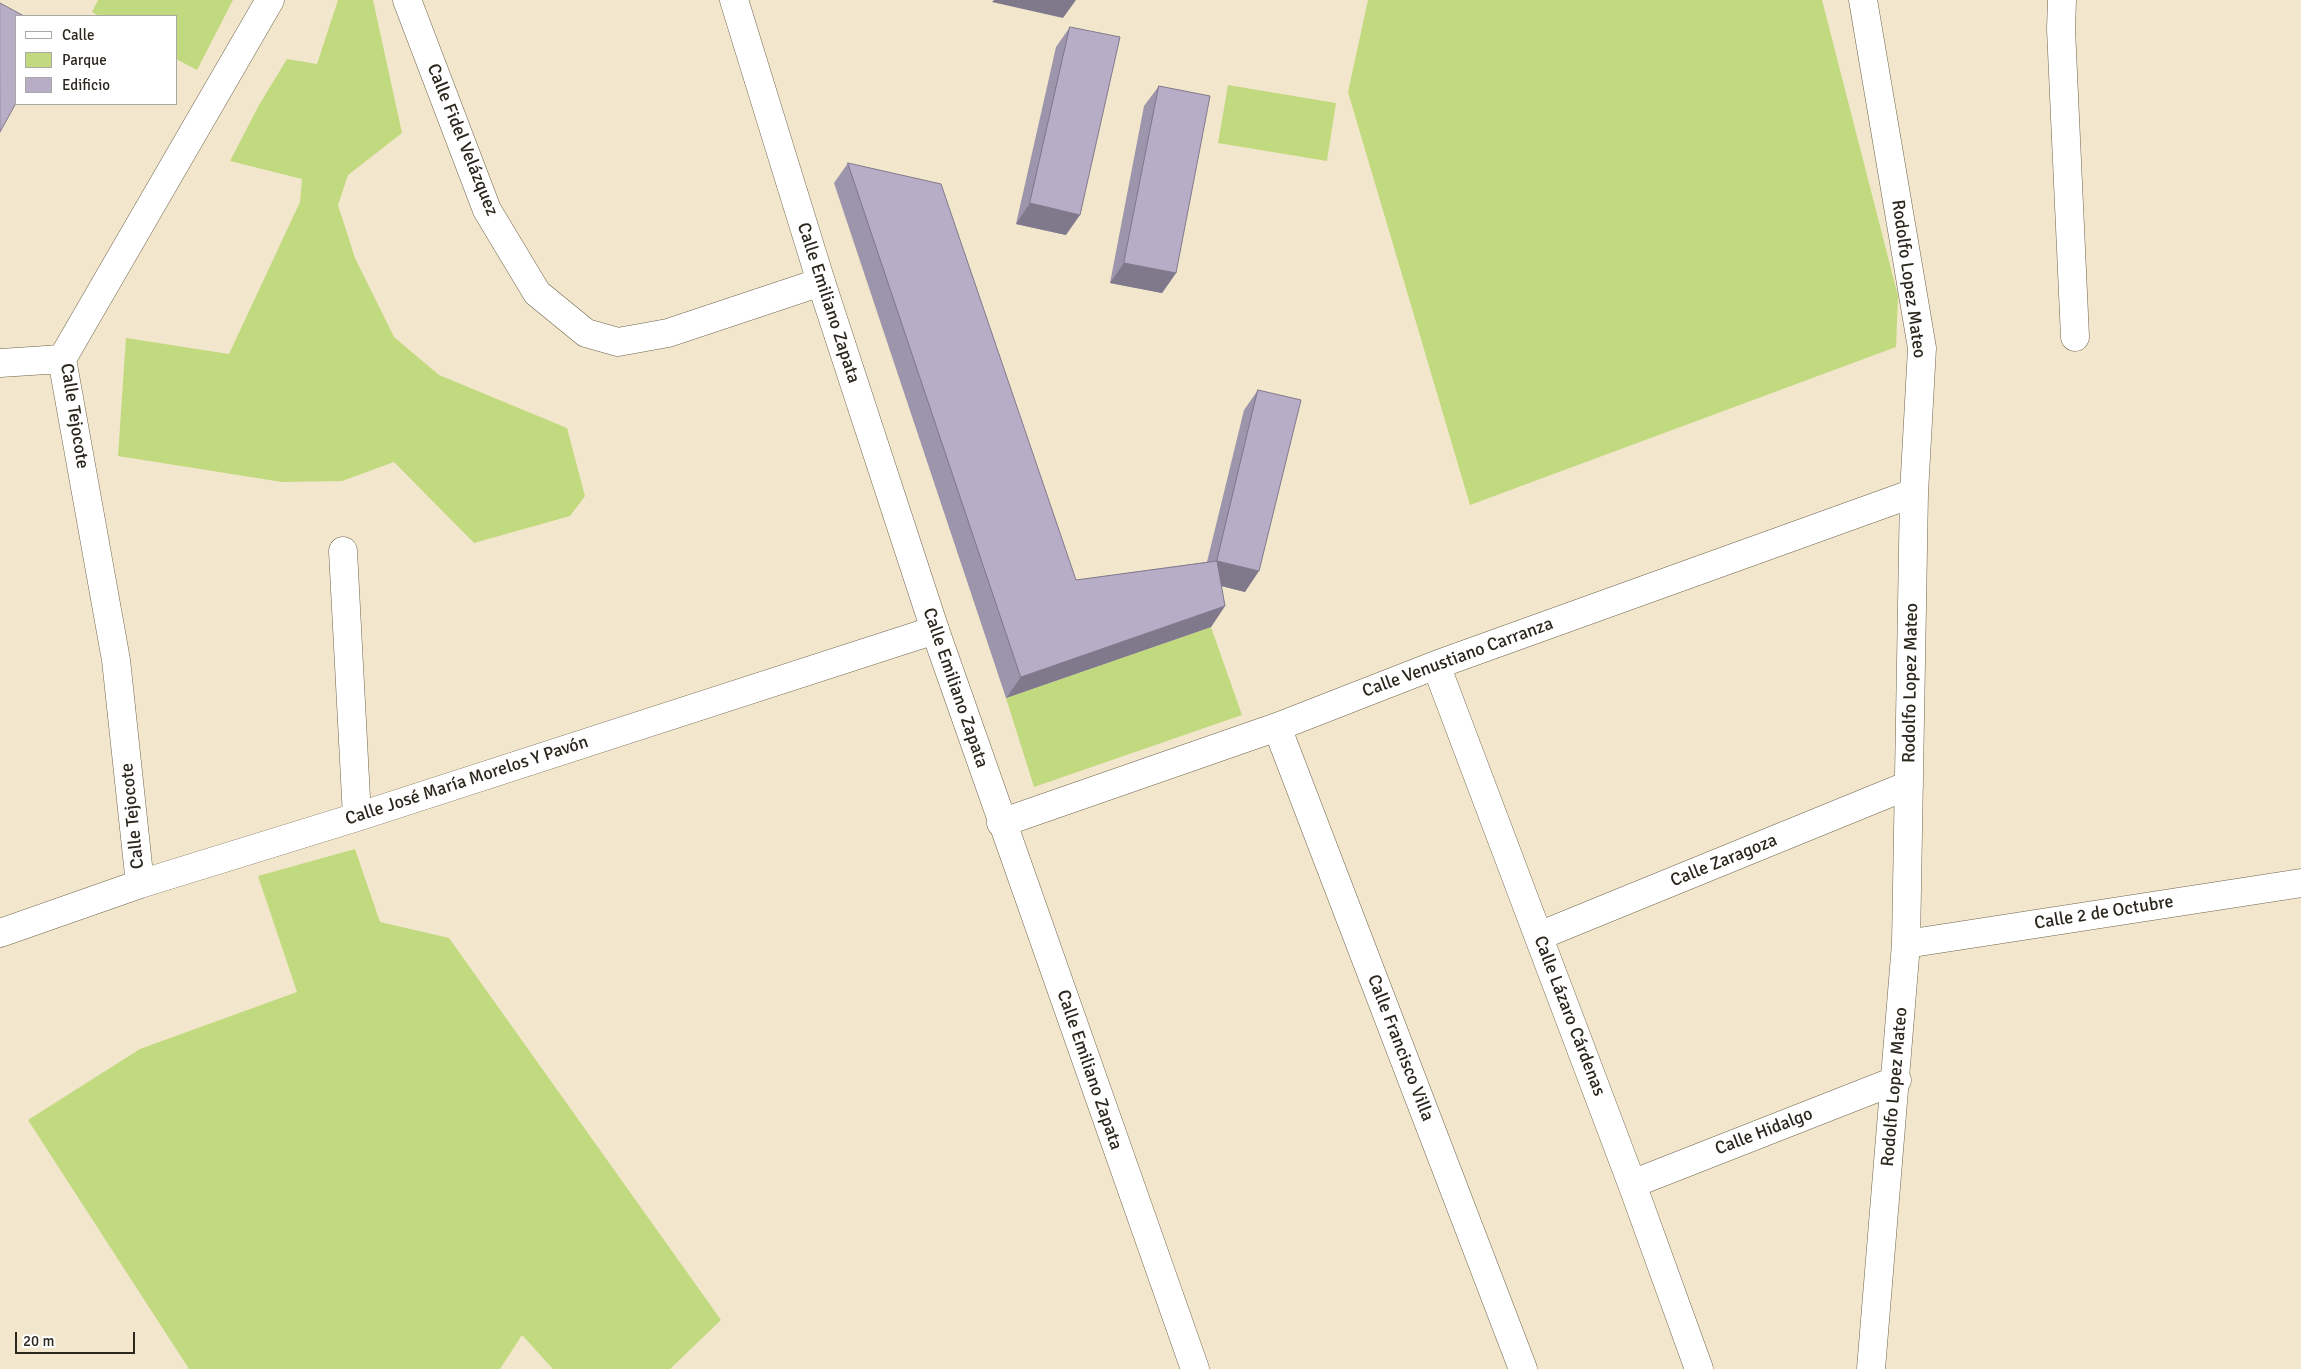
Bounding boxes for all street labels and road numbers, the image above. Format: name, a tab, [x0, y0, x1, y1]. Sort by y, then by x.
street label: Calle Fidel Velázquez	[422, 61, 502, 219]
street label: Rodolfo Lopez Mateo	[1886, 198, 1930, 360]
street label: Calle Emiliano Zapata	[792, 220, 864, 386]
street label: Calle Tejocote	[55, 362, 93, 470]
street label: Rodolfo Lopez Mateo	[1899, 603, 1923, 763]
street label: Calle Emiliano Zapata	[917, 605, 993, 771]
street label: Calle Venustiano Carranza	[1360, 613, 1556, 703]
street label: Calle José María Morelos Y Pavón	[343, 731, 591, 831]
street label: Calle Tejocote	[117, 762, 149, 870]
street label: Calle Zaragoza	[1667, 830, 1781, 892]
street label: Calle 2 de Octubre	[2033, 891, 2175, 935]
street label: Calle Lázaro Cárdenas	[1528, 933, 1610, 1099]
street label: Calle Francisco Villa	[1362, 972, 1438, 1124]
street label: Calle Emiliano Zapata	[1051, 987, 1127, 1153]
street label: Rodolfo Lopez Mateo	[1877, 1006, 1913, 1168]
street label: Calle Hidalgo	[1712, 1104, 1816, 1160]

